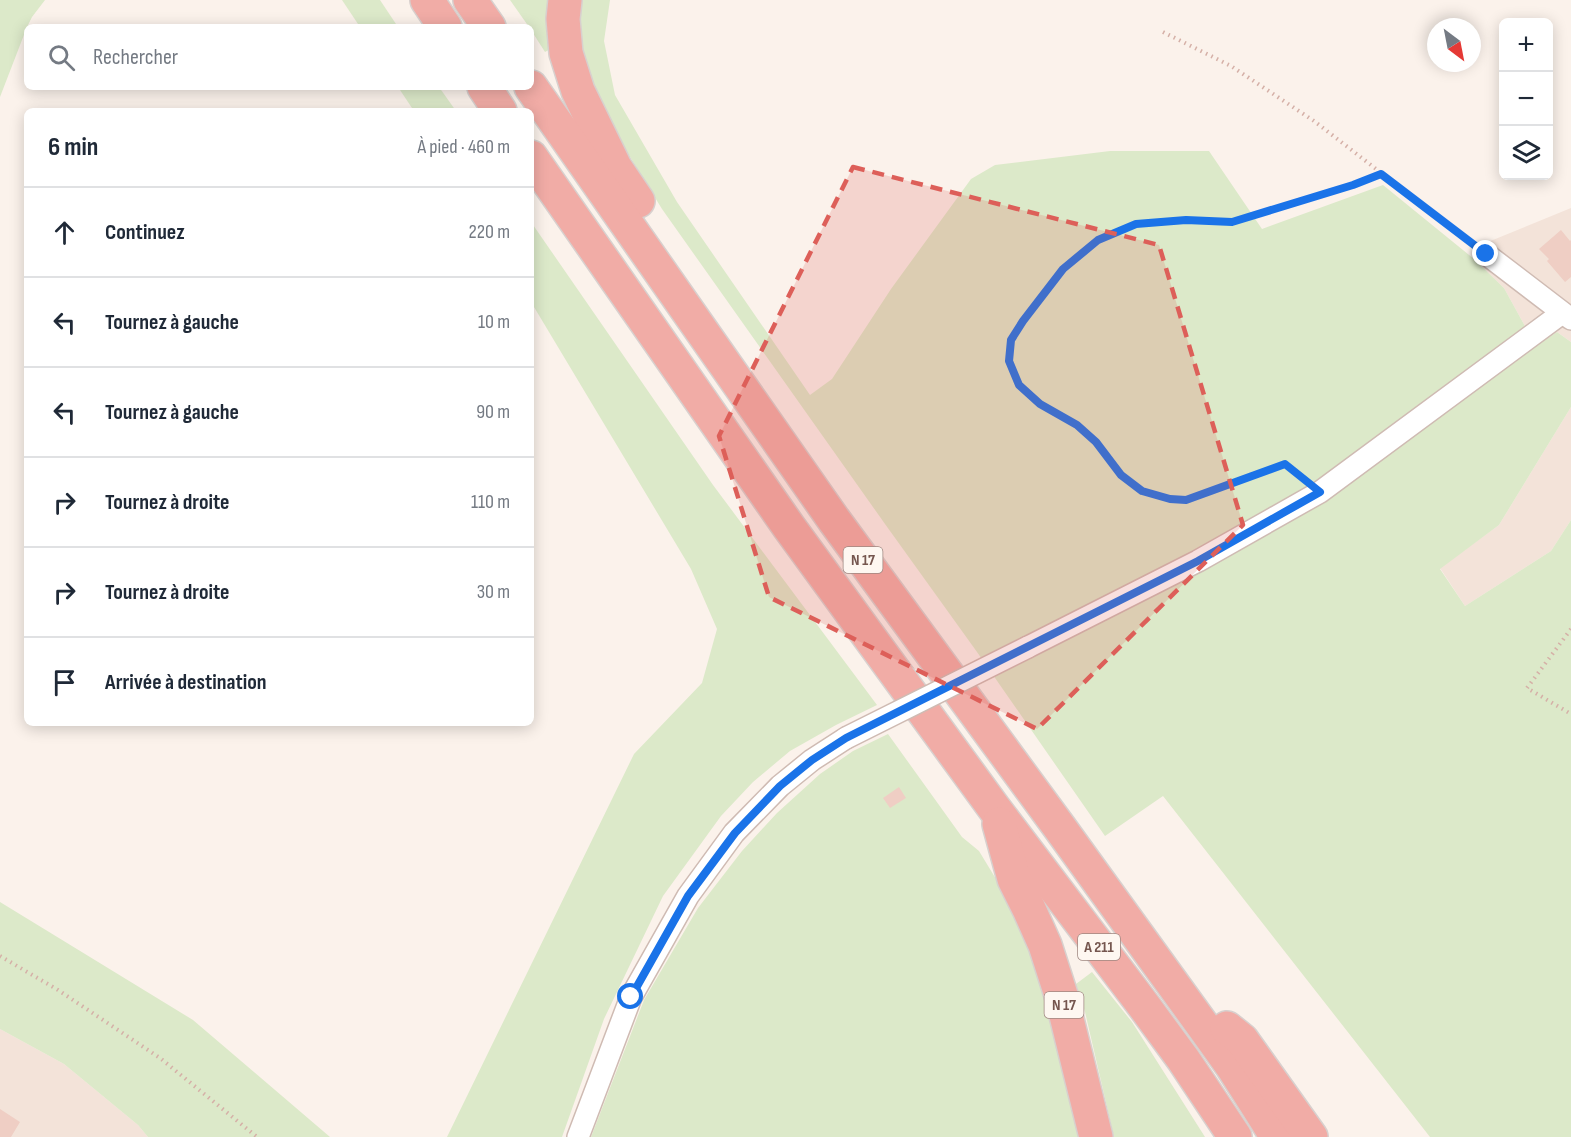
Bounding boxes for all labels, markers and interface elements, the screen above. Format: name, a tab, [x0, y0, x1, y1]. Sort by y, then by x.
north arrow	[1427, 18, 1481, 72]
map controls	[1499, 18, 1553, 180]
button: +	[1499, 18, 1553, 72]
search box	[24, 24, 534, 90]
icon: search	[45, 41, 78, 74]
text: Rechercher	[93, 44, 178, 71]
button: −	[1499, 72, 1553, 126]
button: layers	[1499, 126, 1553, 180]
text: 6 min	[48, 132, 98, 163]
text: À pied · 460 m	[417, 135, 510, 159]
icon: ahead	[48, 216, 81, 249]
text: Continuez	[105, 219, 185, 246]
text: 220 m	[469, 220, 510, 244]
route end	[1472, 240, 1498, 266]
icon: left	[48, 306, 81, 339]
text: Tournez à gauche	[105, 309, 239, 336]
text: 10 m	[478, 310, 510, 334]
icon: left	[48, 396, 81, 429]
text: Tournez à gauche	[105, 399, 239, 426]
text: 90 m	[476, 400, 510, 424]
icon: right	[48, 486, 81, 519]
text: Tournez à droite	[105, 489, 230, 516]
text: 110 m	[471, 490, 510, 514]
road number: N 17	[844, 547, 882, 573]
icon: right	[48, 576, 81, 609]
text: Tournez à droite	[105, 579, 230, 606]
text: 30 m	[477, 580, 510, 604]
icon: arrive	[48, 666, 81, 699]
text: Arrivée à destination	[105, 669, 267, 696]
road number: A 211	[1078, 934, 1120, 960]
route start	[617, 983, 643, 1009]
road number: N 17	[1044, 992, 1084, 1018]

